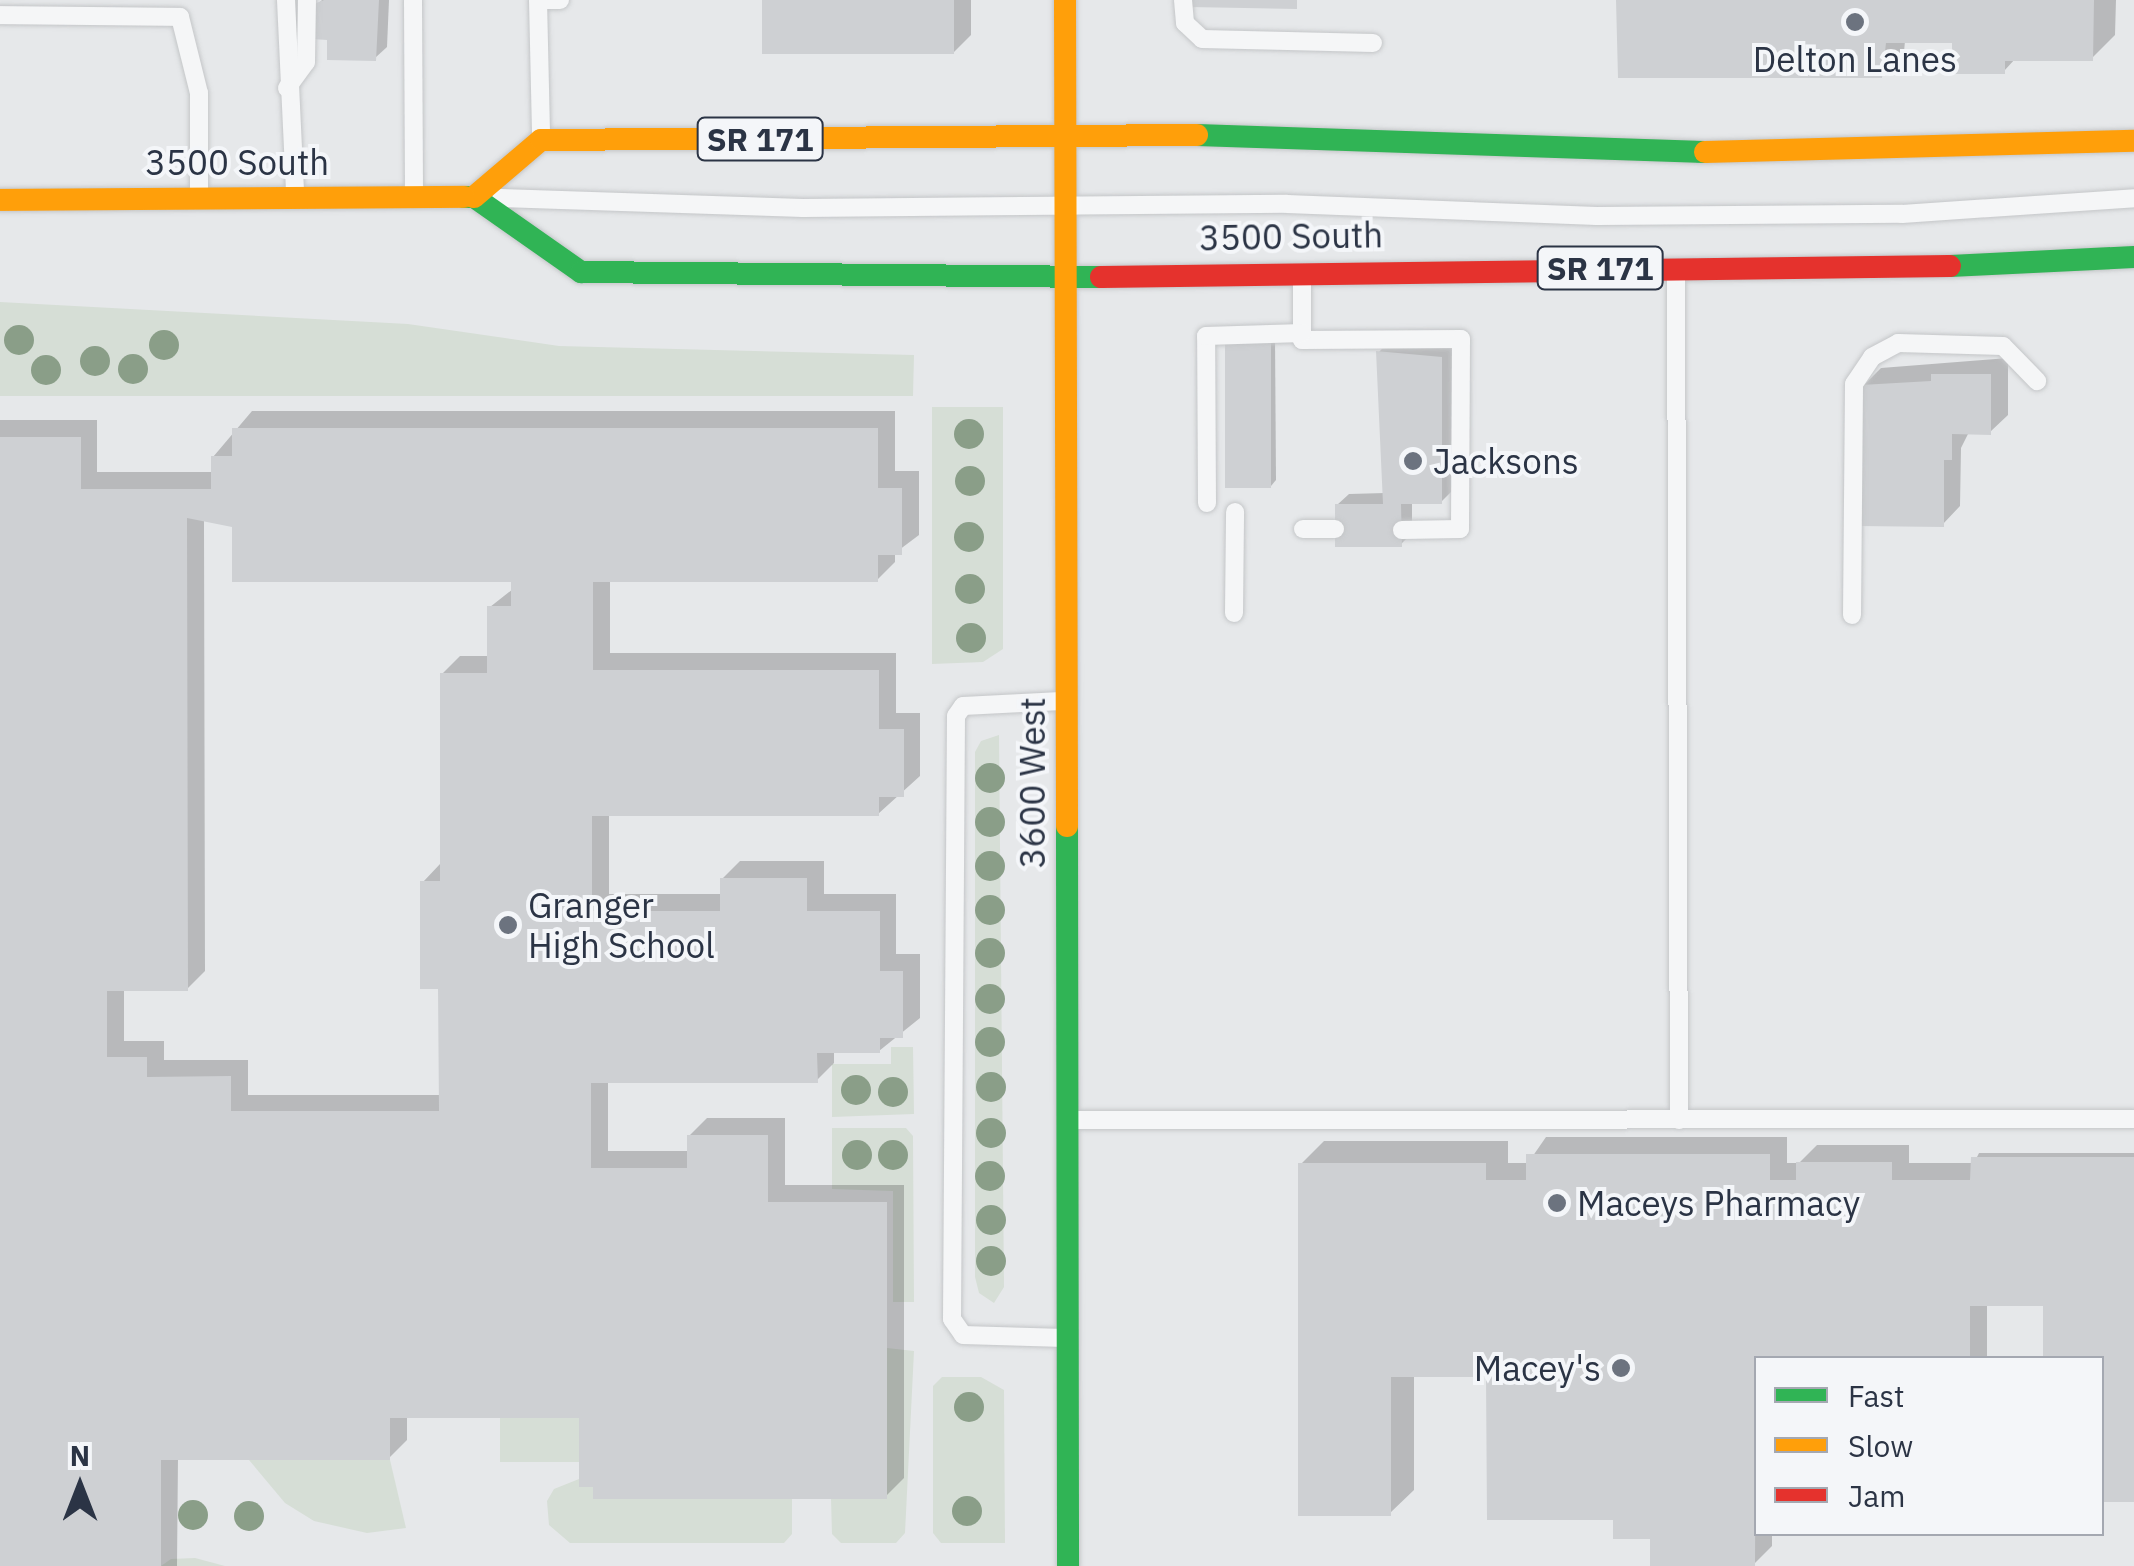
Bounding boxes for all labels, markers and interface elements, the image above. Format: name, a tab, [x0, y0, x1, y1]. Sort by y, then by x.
marker: Delton Lanes	[1844, 11, 1866, 33]
place label: Delton Lanes	[1753, 38, 1957, 80]
road number: SR 171	[695, 112, 825, 166]
street label: 3500 South	[145, 141, 329, 183]
street label: 3500 South	[1199, 213, 1383, 259]
road number: SR 171	[1535, 241, 1665, 295]
place label: Jacksons	[1433, 440, 1579, 482]
marker: Jacksons	[1402, 450, 1424, 472]
street label: 3600 West	[1011, 697, 1053, 869]
place label: Granger High School	[528, 884, 715, 966]
marker: Granger High School	[497, 914, 519, 936]
place label: Maceys Pharmacy	[1577, 1182, 1860, 1224]
marker: Maceys Pharmacy	[1546, 1192, 1568, 1214]
place label: Macey's	[1474, 1347, 1601, 1389]
legend	[1754, 1356, 2104, 1536]
marker: Macey's	[1610, 1357, 1632, 1379]
text: Fast	[1848, 1376, 1905, 1415]
text: Slow	[1848, 1426, 1913, 1465]
north arrow	[30, 1436, 130, 1536]
text: N	[70, 1437, 90, 1474]
text: Jam	[1848, 1476, 1906, 1515]

